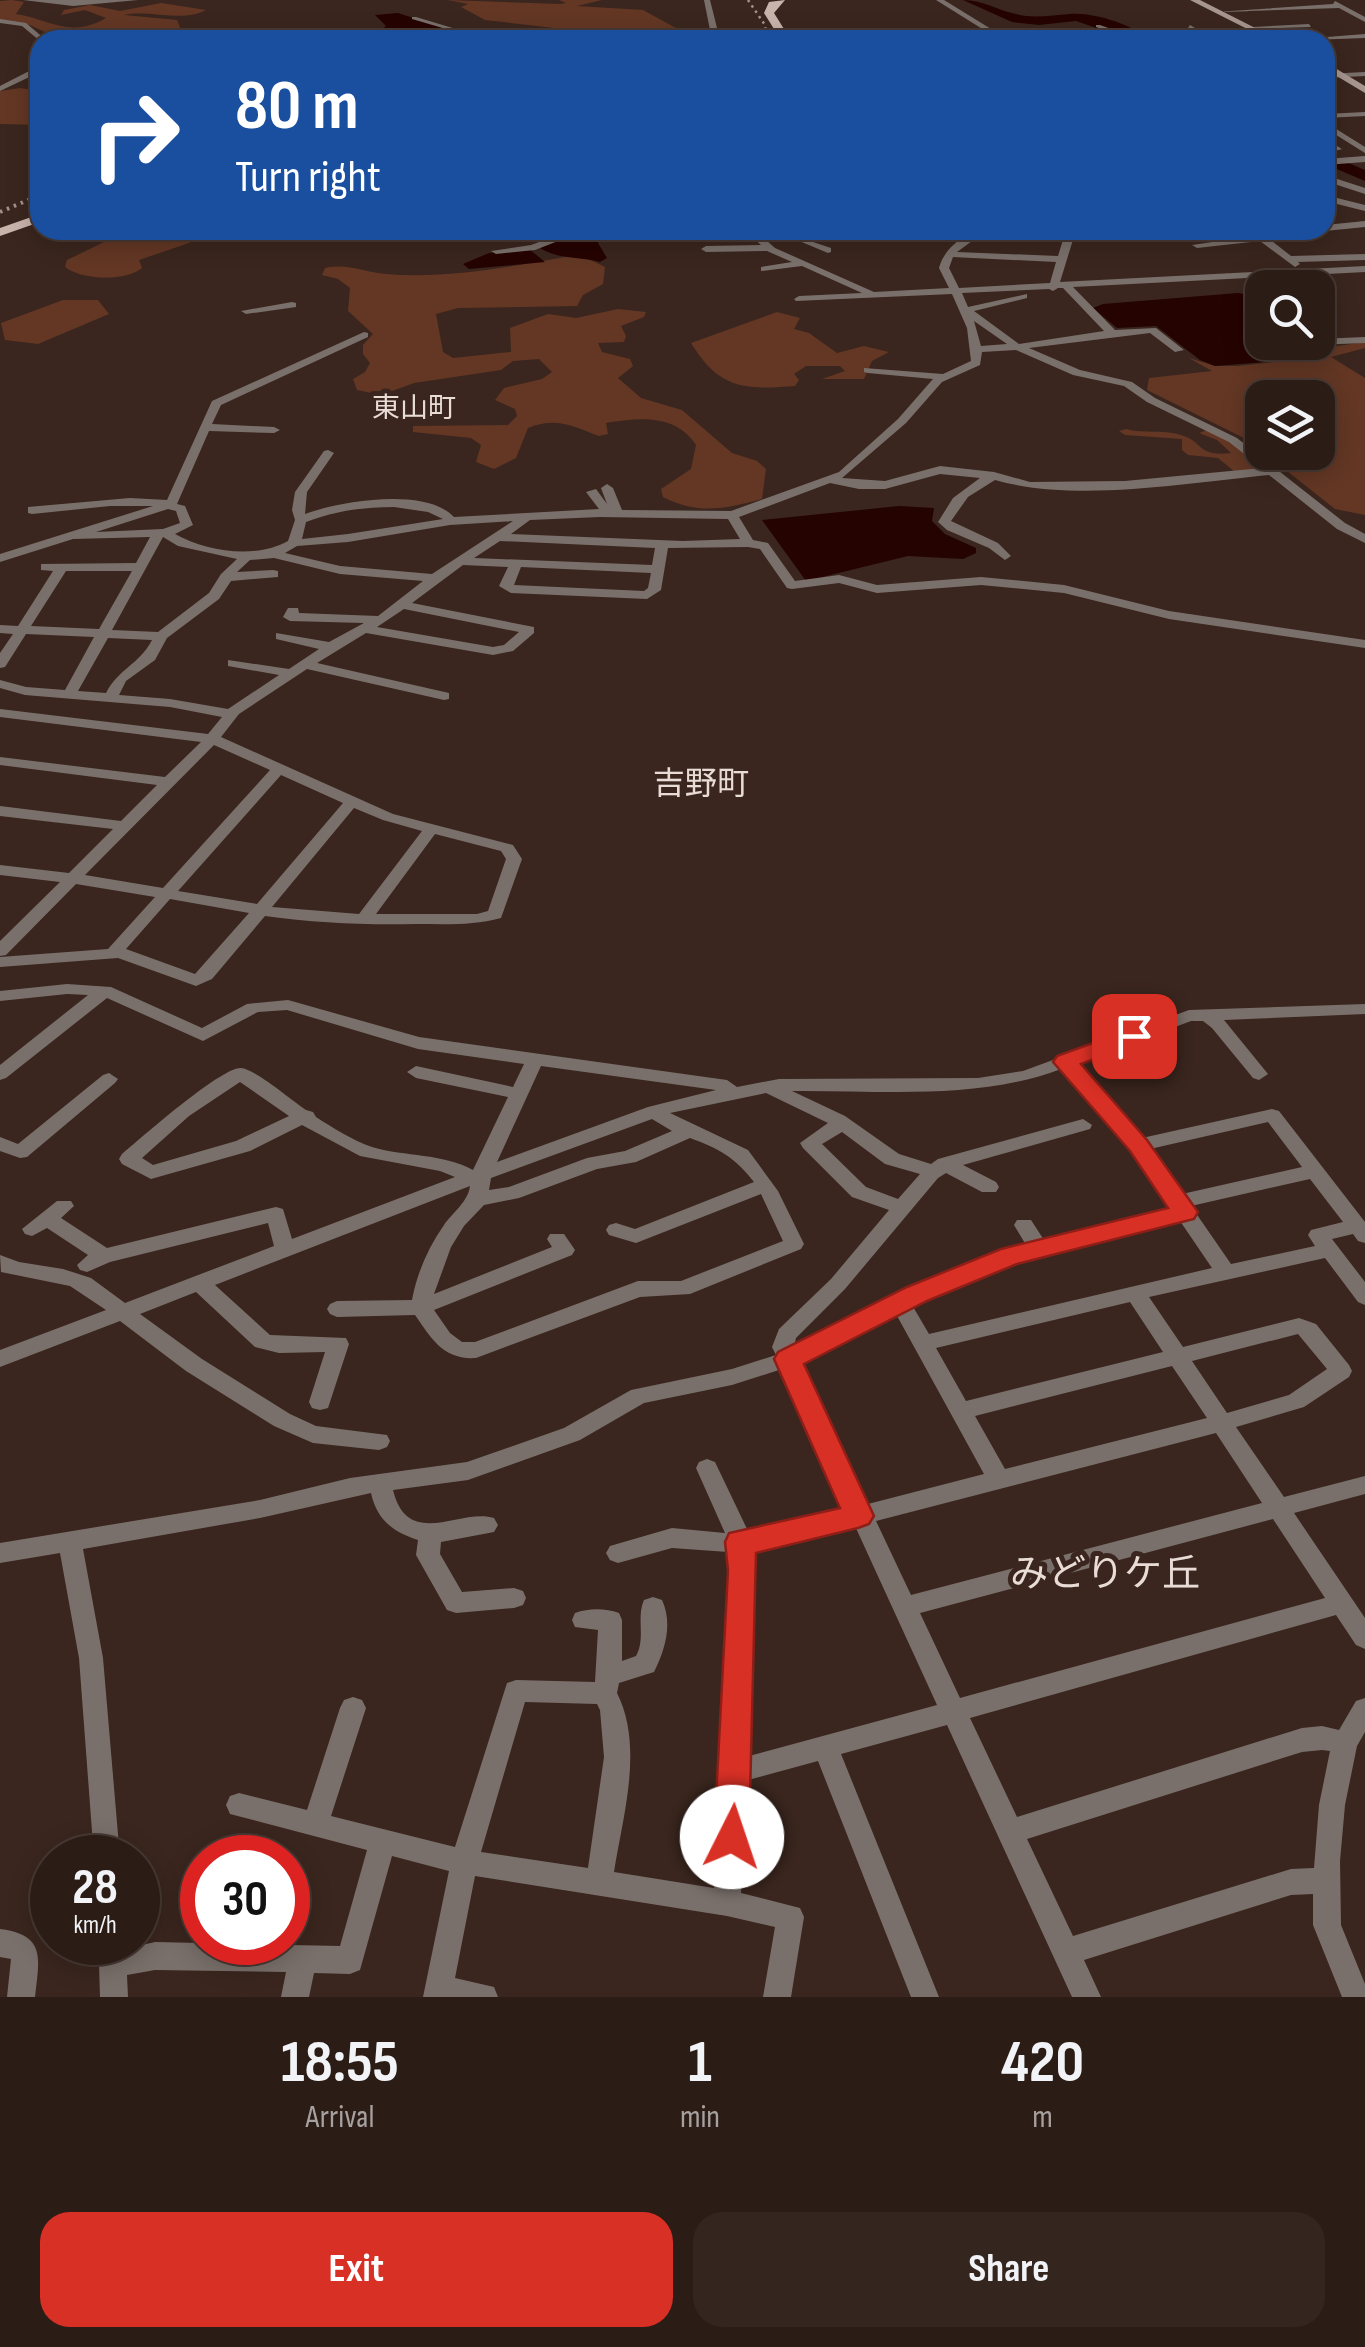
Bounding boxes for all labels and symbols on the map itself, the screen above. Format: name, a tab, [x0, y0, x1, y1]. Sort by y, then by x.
district label: 東山町	[372, 392, 456, 425]
district label: 吉野町	[653, 765, 749, 804]
pin	[1092, 994, 1177, 1079]
district label: みどりケ丘	[1010, 1552, 1200, 1597]
position arrow	[680, 1785, 784, 1889]
speed limit sign: 30	[180, 1835, 310, 1965]

